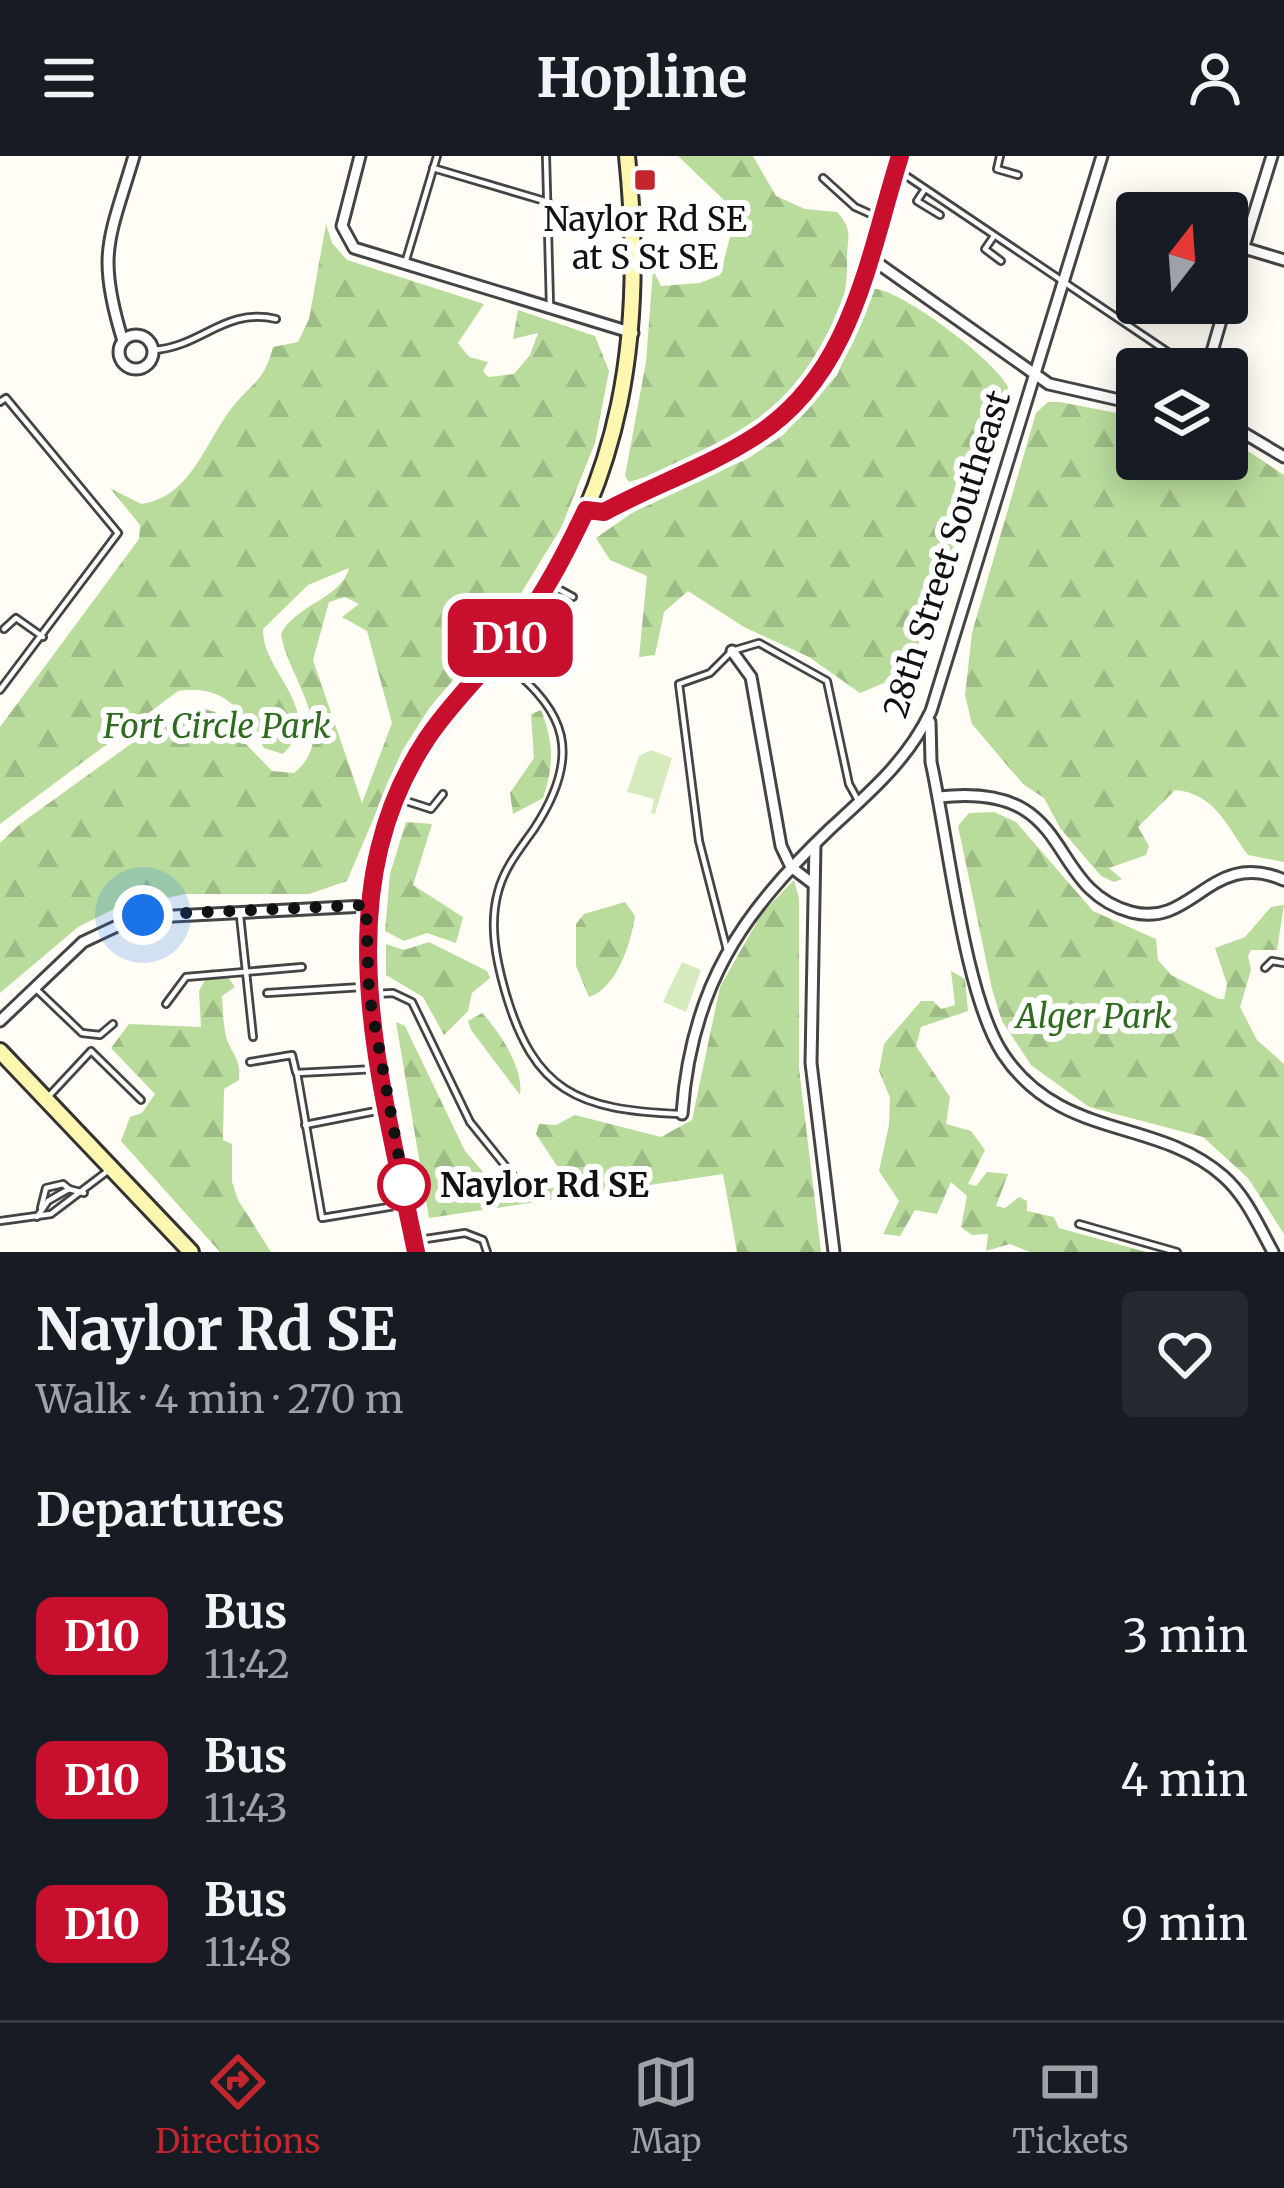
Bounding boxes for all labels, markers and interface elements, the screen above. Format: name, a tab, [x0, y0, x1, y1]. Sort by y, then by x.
text: Hopline	[537, 44, 747, 112]
icon: menu	[36, 45, 102, 111]
icon: person	[1182, 45, 1248, 111]
marker: Naylor Rd SE at S St SE	[632, 167, 658, 193]
north arrow	[1116, 192, 1248, 324]
map controls	[1116, 192, 1248, 480]
place label: Naylor Rd SE at S St SE	[543, 199, 747, 278]
button: layers	[1116, 348, 1248, 480]
street label: 28th Street Southeast	[875, 385, 1019, 723]
line badge: D10	[441, 599, 579, 677]
text: D10	[472, 612, 548, 664]
park label: Fort Circle Park	[102, 706, 331, 747]
your location	[113, 885, 173, 945]
park label: Alger Park	[1013, 996, 1172, 1037]
marker: Naylor Rd SE	[379, 1160, 429, 1210]
place label: Naylor Rd SE	[440, 1165, 649, 1206]
button: heart	[1122, 1291, 1248, 1417]
text: Naylor Rd SE	[36, 1294, 397, 1366]
text: Walk · 4 min · 270 m	[36, 1375, 404, 1424]
text: Departures	[36, 1482, 285, 1538]
text: Bus	[204, 1584, 287, 1640]
text: 3 min	[1123, 1608, 1248, 1664]
text: D10	[64, 1610, 140, 1662]
text: 11:42	[204, 1640, 290, 1689]
text: Bus	[204, 1728, 287, 1784]
text: 4 min	[1121, 1752, 1248, 1808]
text: D10	[64, 1754, 140, 1806]
text: 11:43	[204, 1784, 288, 1833]
text: Bus	[204, 1872, 287, 1928]
text: 9 min	[1121, 1896, 1248, 1952]
text: D10	[64, 1898, 140, 1950]
text: 11:48	[204, 1928, 292, 1977]
tab: Directions	[155, 2049, 320, 2162]
tab: Map	[631, 2049, 701, 2162]
tab: Tickets	[1012, 2049, 1129, 2162]

